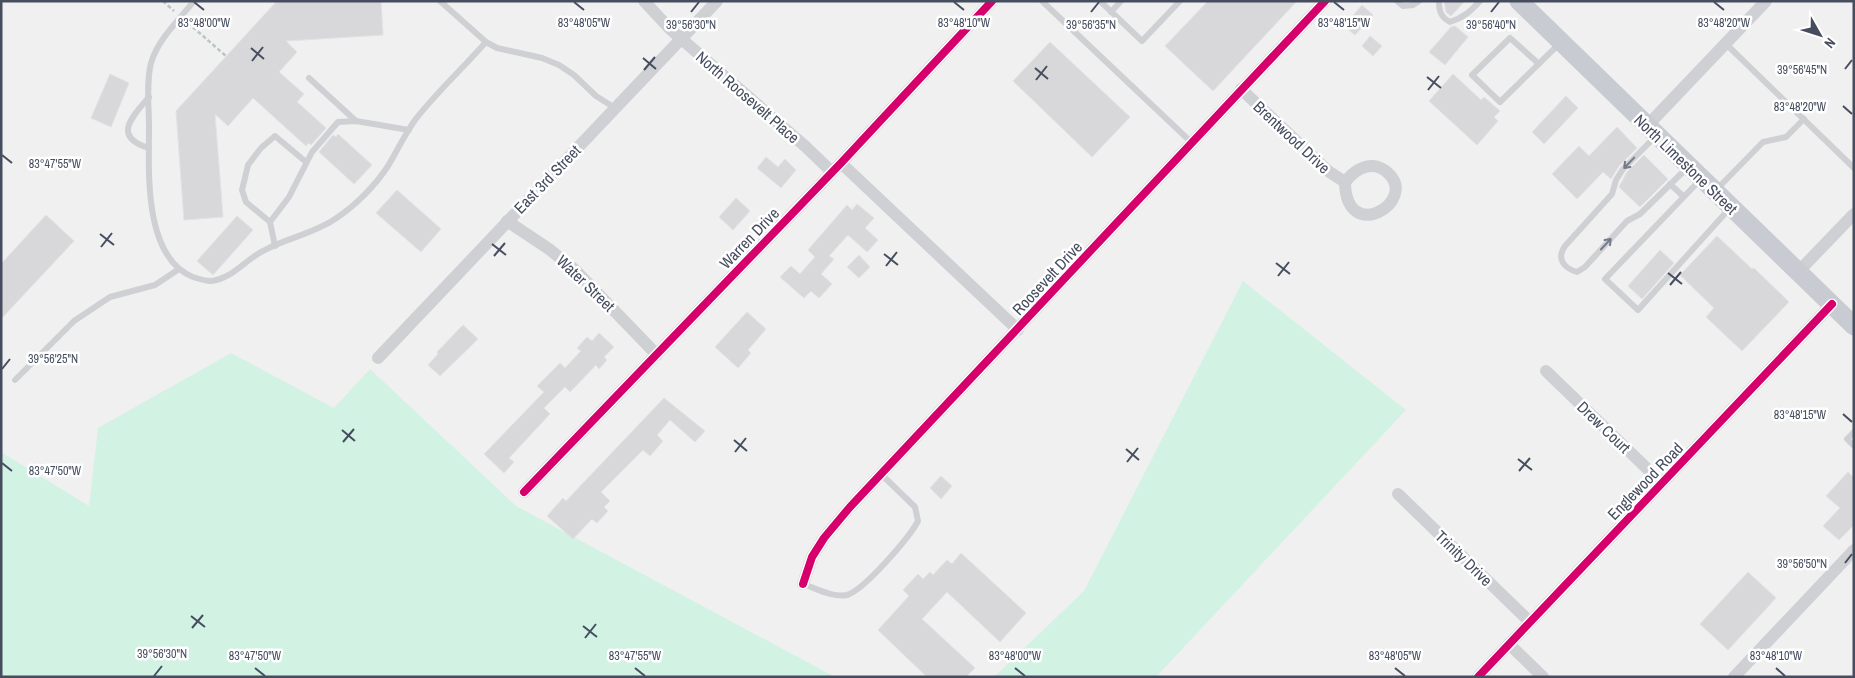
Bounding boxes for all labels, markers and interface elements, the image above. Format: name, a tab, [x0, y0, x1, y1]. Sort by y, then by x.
north arrow	[1795, 10, 1845, 60]
text: 83°48'00"W	[178, 15, 231, 31]
text: 83°48'05"W	[558, 15, 611, 31]
text: 83°48'10"W	[938, 15, 991, 31]
text: 83°48'15"W	[1318, 15, 1371, 31]
text: 83°48'20"W	[1698, 15, 1751, 31]
text: 39°56'30"N	[666, 17, 716, 33]
text: 39°56'35"N	[1066, 17, 1116, 33]
text: 39°56'40"N	[1466, 17, 1516, 33]
text: N	[1820, 34, 1840, 52]
street label: North Roosevelt Place	[692, 46, 804, 148]
text: 39°56'45"N	[1777, 62, 1827, 78]
street label: Brentwood Drive	[1249, 96, 1335, 178]
text: 83°48'20"W	[1774, 99, 1827, 115]
street label: North Limestone Street	[1630, 109, 1743, 219]
street label: East 3rd Street	[509, 140, 586, 218]
text: 83°47'55"W	[29, 156, 82, 172]
one-way arrow	[1623, 156, 1635, 169]
street label: Warren Drive	[714, 202, 784, 274]
street label: Roosevelt Drive	[1007, 236, 1087, 320]
one-way arrow	[1600, 237, 1612, 250]
street label: Water Street	[552, 250, 620, 317]
text: 39°56'25"N	[28, 351, 78, 367]
street label: Drew Court	[1572, 396, 1636, 458]
text: 83°48'15"W	[1774, 407, 1827, 423]
street label: Englewood Road	[1602, 437, 1688, 525]
text: 83°47'50"W	[29, 463, 82, 479]
street label: Trinity Drive	[1431, 525, 1497, 591]
text: 39°56'50"N	[1777, 556, 1827, 572]
text: 39°56'30"N	[137, 646, 187, 662]
text: 83°47'50"W	[229, 648, 282, 664]
text: 83°47'55"W	[609, 648, 662, 664]
text: 83°48'00"W	[989, 648, 1042, 664]
text: 83°48'05"W	[1369, 648, 1422, 664]
text: 83°48'10"W	[1750, 648, 1803, 664]

